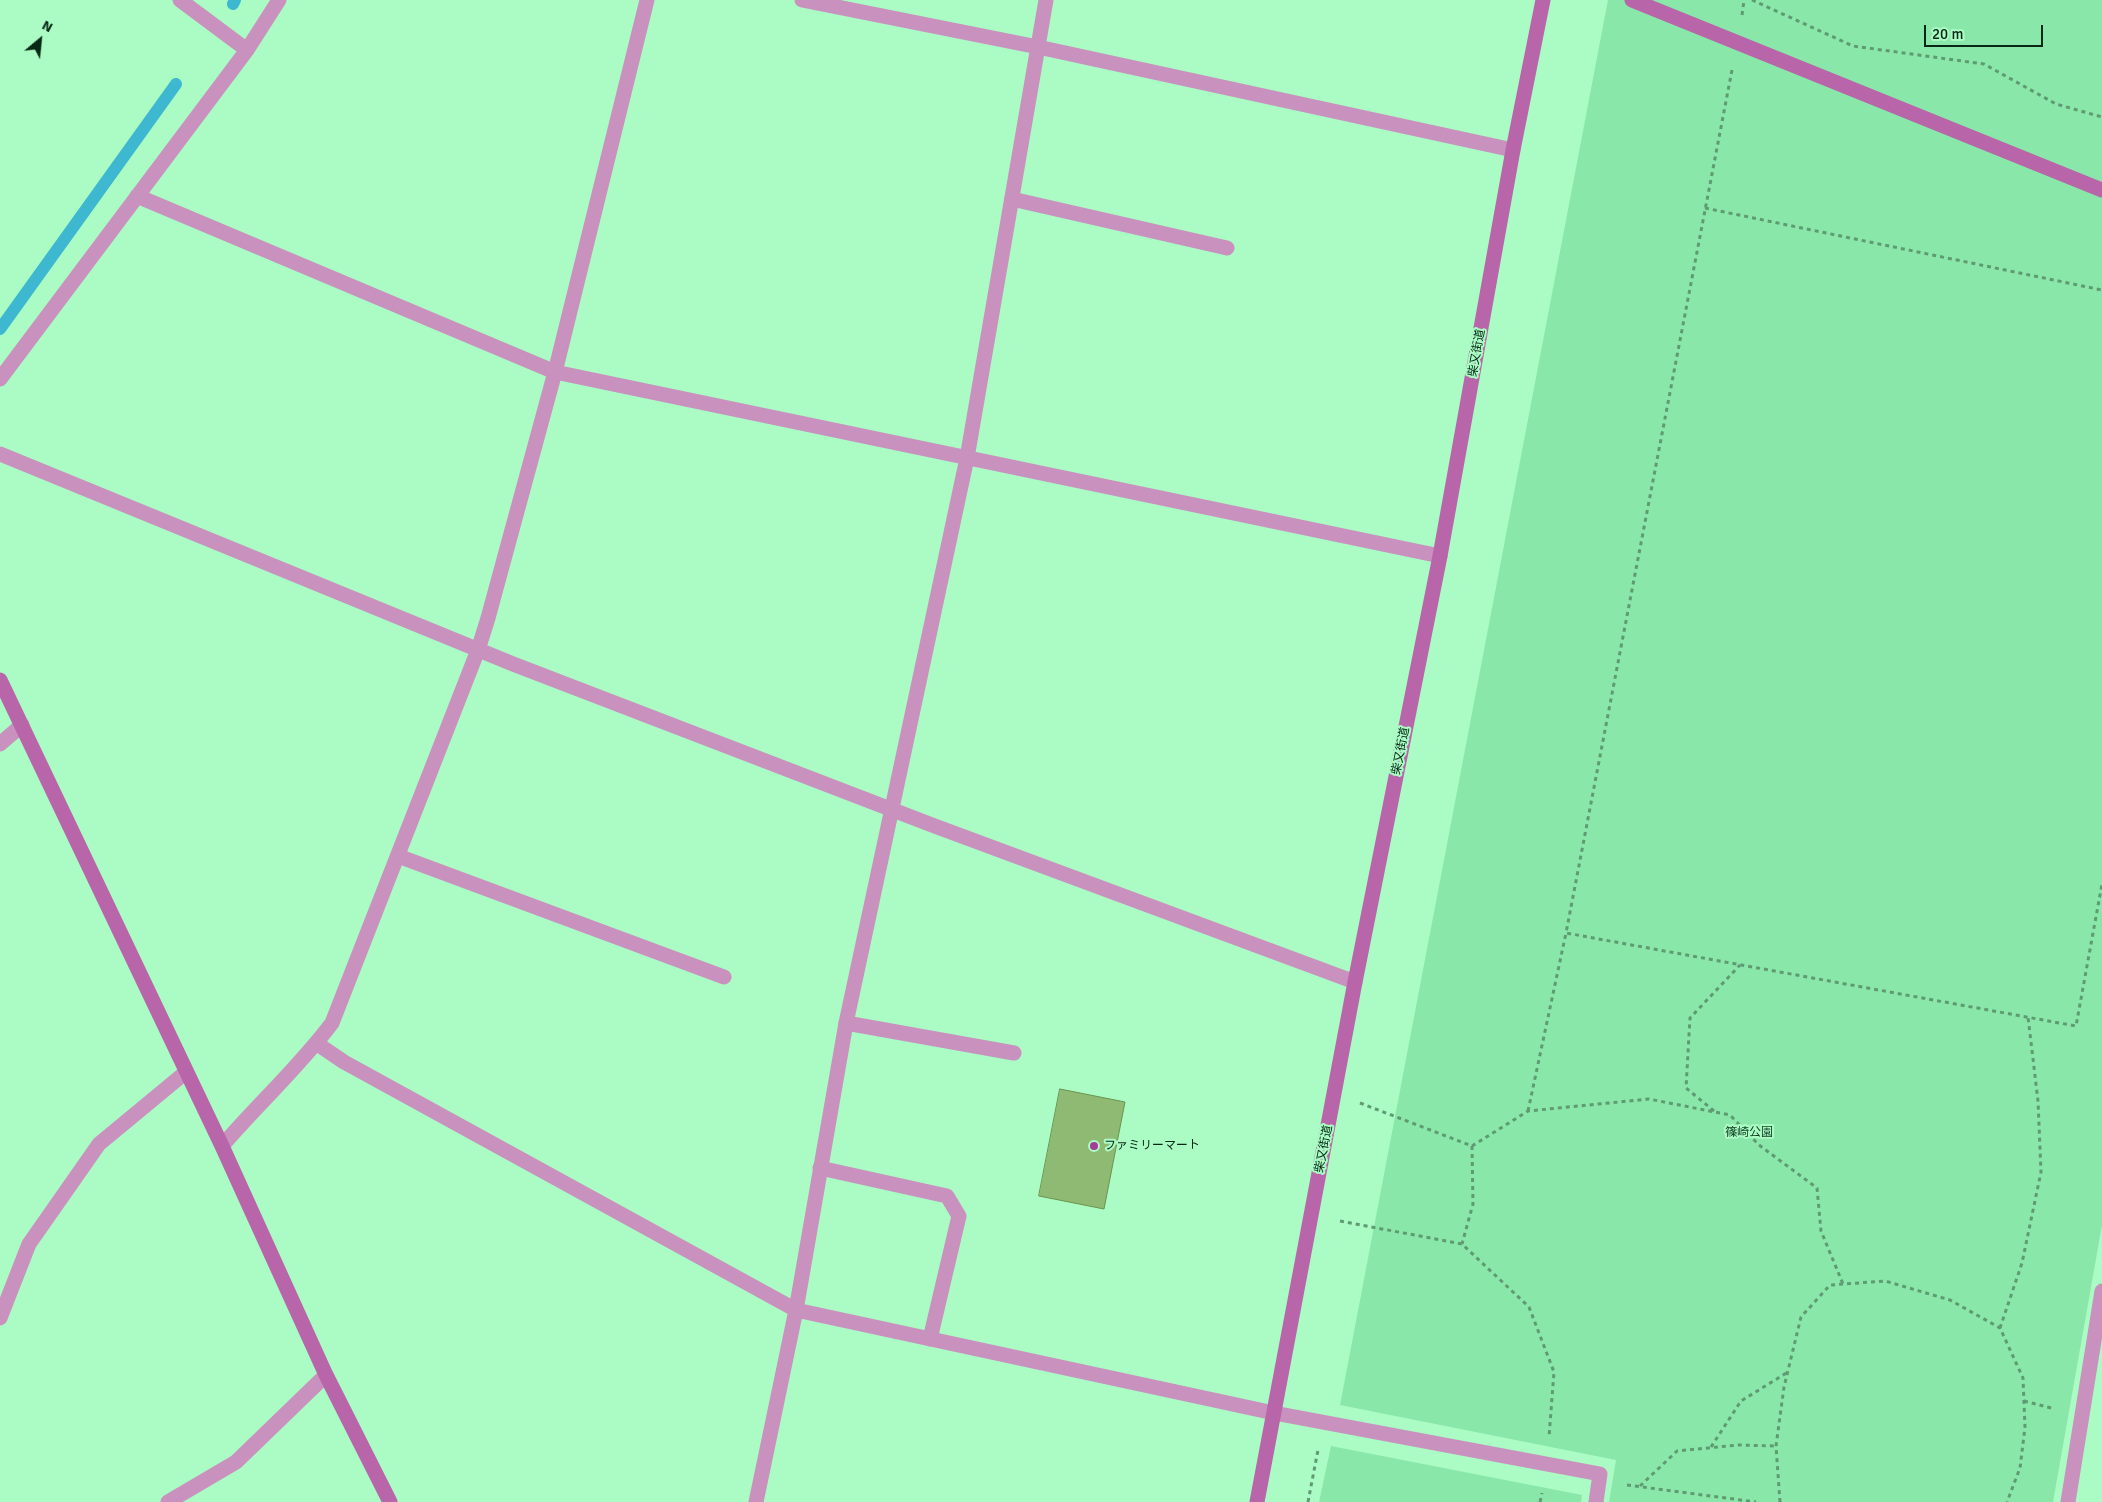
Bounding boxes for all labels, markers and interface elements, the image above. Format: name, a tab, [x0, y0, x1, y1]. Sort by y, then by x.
north arrow	[15, 15, 65, 65]
scale bar	[1927, 15, 2046, 47]
text: N	[39, 17, 56, 36]
text: 20 m	[1932, 25, 1963, 43]
street label: 柴又街道	[1466, 328, 1488, 378]
street label: 柴又街道	[1389, 726, 1413, 776]
street label: 柴又街道	[1312, 1124, 1336, 1174]
park label: 篠崎公園	[1725, 1126, 1773, 1140]
place label: ファミリーマート	[1104, 1139, 1200, 1153]
marker: ファミリーマート	[1088, 1140, 1100, 1152]

